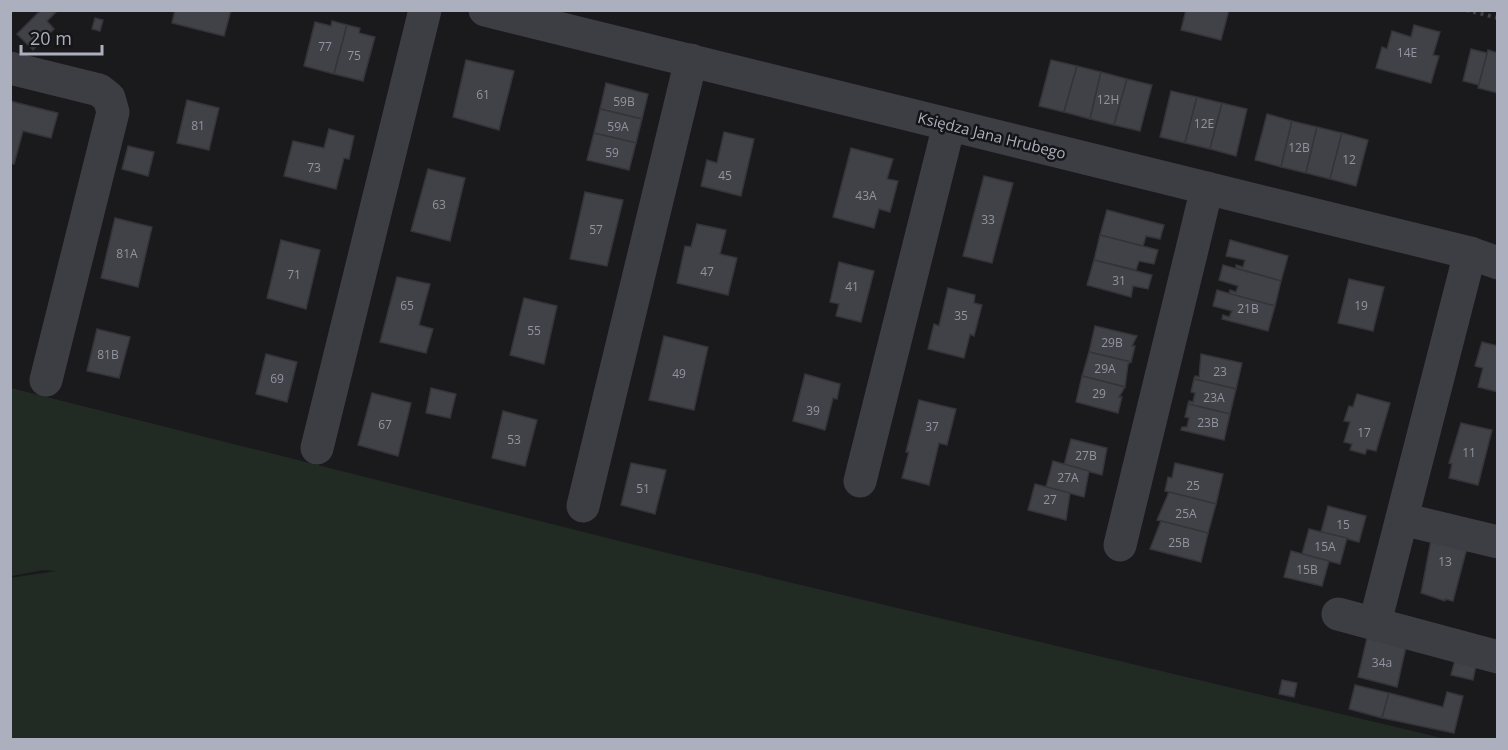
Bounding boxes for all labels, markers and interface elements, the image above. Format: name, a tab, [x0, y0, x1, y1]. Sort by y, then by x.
scale bar	[21, 18, 102, 56]
text: 20 m	[30, 26, 72, 50]
house number: 77	[318, 38, 332, 55]
house number: 14E	[1397, 44, 1417, 61]
house number: 75	[347, 47, 361, 64]
house number: 61	[476, 86, 490, 103]
house number: 12H	[1097, 91, 1119, 108]
house number: 59B	[613, 93, 635, 110]
street label: Księdza Jana Hrubego	[916, 107, 1068, 163]
house number: 12E	[1194, 115, 1214, 132]
house number: 81	[191, 117, 205, 134]
house number: 59A	[607, 118, 629, 135]
house number: 12B	[1288, 139, 1310, 156]
house number: 59	[605, 144, 619, 161]
house number: 12	[1342, 151, 1356, 168]
house number: 73	[307, 159, 321, 176]
house number: 45	[718, 167, 732, 184]
house number: 43A	[855, 187, 877, 204]
house number: 63	[432, 196, 446, 213]
house number: 33	[981, 211, 995, 228]
house number: 57	[589, 221, 603, 238]
house number: 81A	[116, 245, 138, 262]
house number: 47	[700, 263, 714, 280]
house number: 71	[287, 266, 301, 283]
house number: 31	[1112, 272, 1126, 289]
house number: 41	[845, 278, 859, 295]
house number: 65	[400, 297, 414, 314]
house number: 19	[1354, 297, 1368, 314]
house number: 21B	[1237, 300, 1259, 317]
house number: 35	[954, 307, 968, 324]
house number: 55	[527, 322, 541, 339]
house number: 29B	[1101, 334, 1123, 351]
house number: 81B	[97, 346, 119, 363]
house number: 29A	[1094, 360, 1116, 377]
house number: 23	[1213, 363, 1227, 380]
house number: 49	[672, 365, 686, 382]
house number: 69	[270, 370, 284, 387]
house number: 29	[1092, 385, 1106, 402]
house number: 23A	[1203, 389, 1225, 406]
house number: 39	[806, 402, 820, 419]
house number: 23B	[1197, 414, 1219, 431]
house number: 67	[378, 416, 392, 433]
house number: 37	[925, 418, 939, 435]
house number: 17	[1357, 424, 1371, 441]
house number: 53	[507, 431, 521, 448]
house number: 11	[1462, 444, 1476, 461]
house number: 27B	[1075, 447, 1097, 464]
house number: 27A	[1057, 469, 1079, 486]
house number: 25	[1186, 477, 1200, 494]
house number: 51	[636, 480, 650, 497]
house number: 27	[1043, 491, 1057, 508]
house number: 25A	[1175, 505, 1197, 522]
house number: 15	[1336, 516, 1350, 533]
house number: 25B	[1168, 534, 1190, 551]
house number: 15A	[1314, 538, 1336, 555]
house number: 13	[1438, 553, 1452, 570]
house number: 15B	[1296, 561, 1318, 578]
house number: 34a	[1372, 654, 1392, 671]

